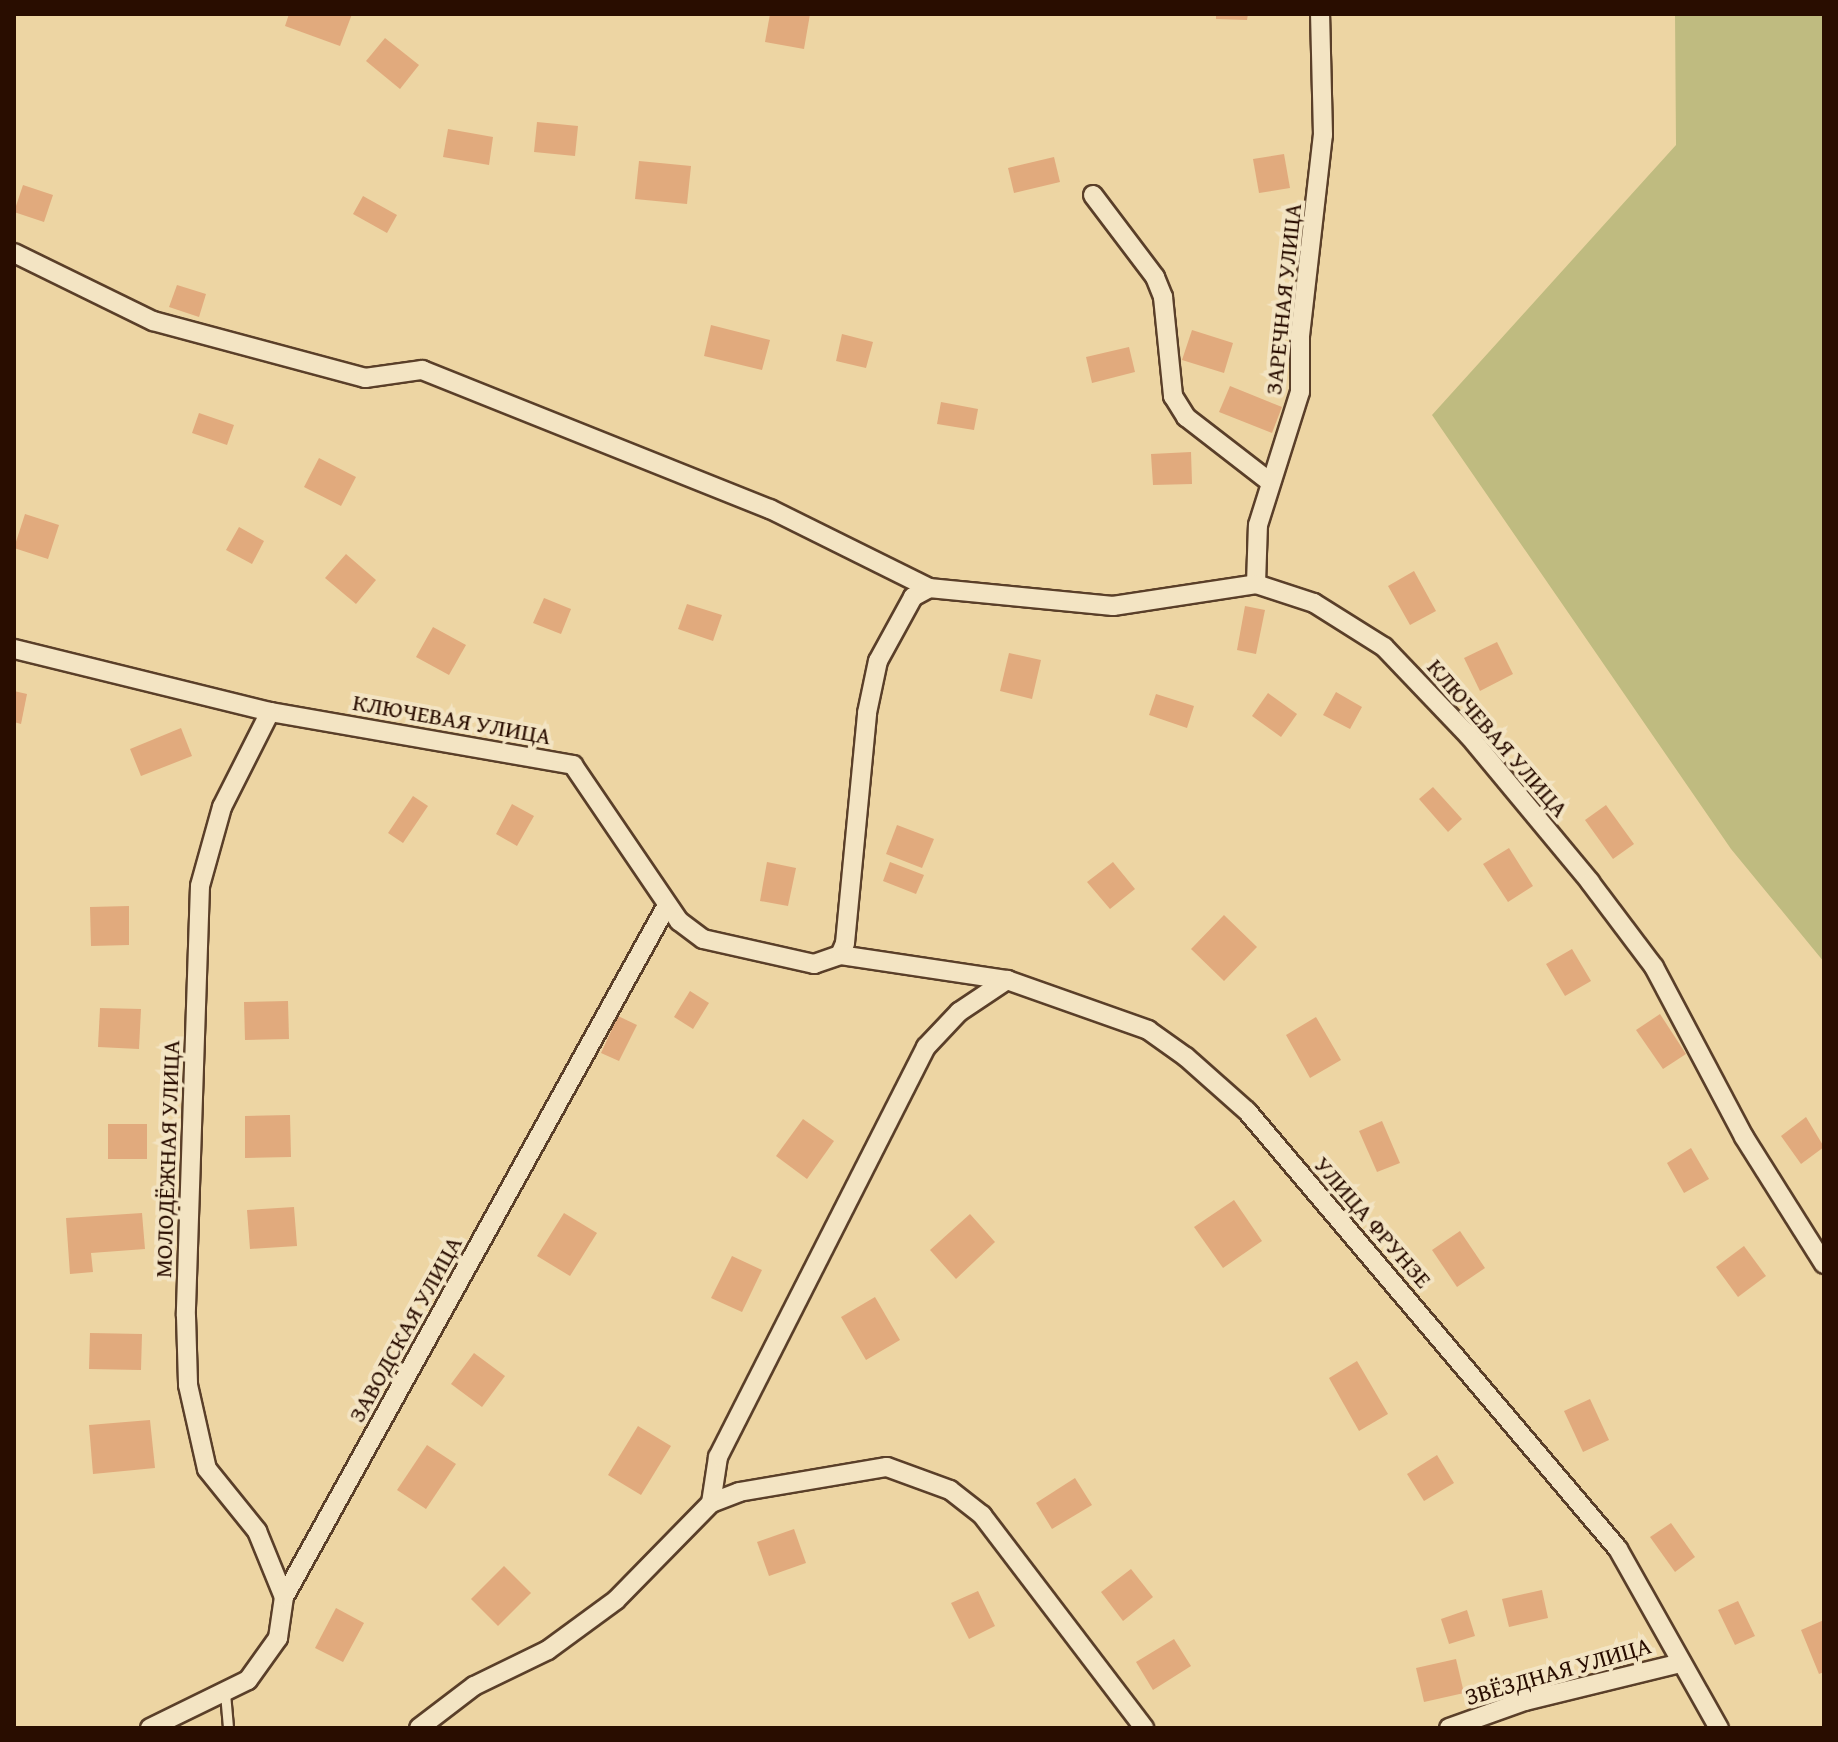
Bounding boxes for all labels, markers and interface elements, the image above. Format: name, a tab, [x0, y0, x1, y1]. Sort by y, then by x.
street label: ЗАРЕЧНАЯ УЛИЦА	[1259, 202, 1307, 396]
street label: КЛЮЧЕВАЯ УЛИЦА	[1421, 653, 1575, 823]
street label: КЛЮЧЕВАЯ УЛИЦА	[351, 687, 553, 751]
street label: МОЛОДЁЖНАЯ УЛИЦА	[148, 1040, 186, 1278]
street label: УЛИЦА ФРУНЗЕ	[1308, 1150, 1438, 1294]
street label: ЗАВОДСКАЯ УЛИЦА	[342, 1231, 468, 1427]
street label: ЗВЁЗДНАЯ УЛИЦА	[1462, 1631, 1654, 1711]

